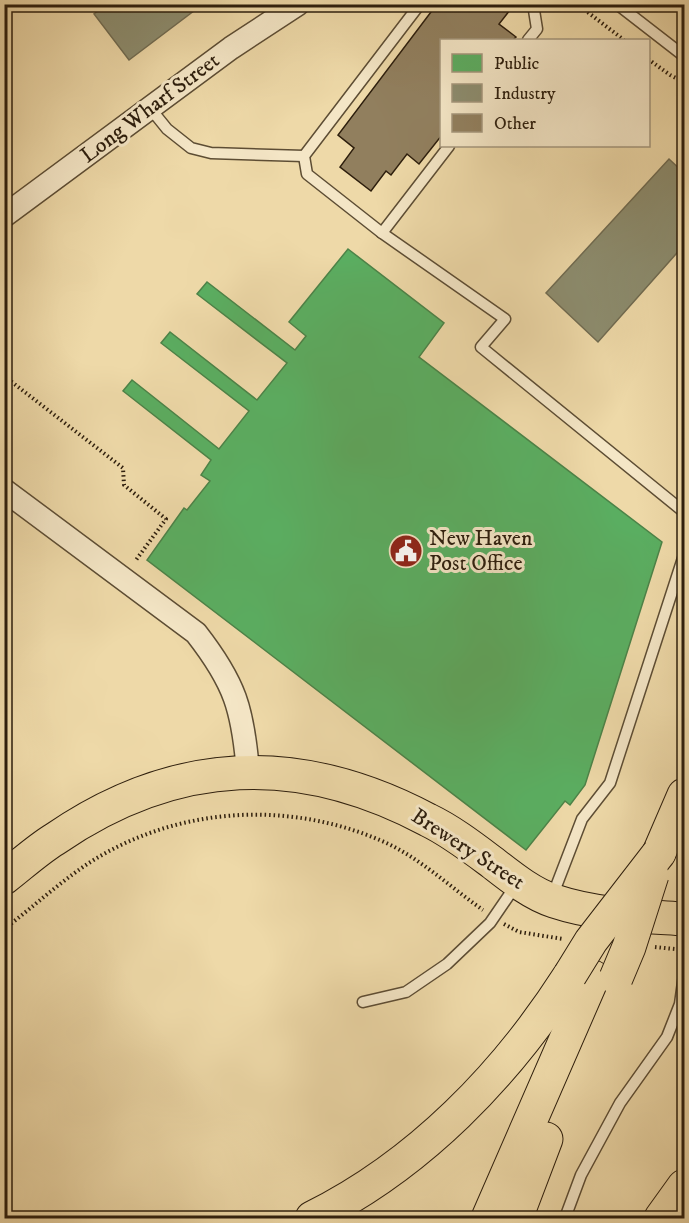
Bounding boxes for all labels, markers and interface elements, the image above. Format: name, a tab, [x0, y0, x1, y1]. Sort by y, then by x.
legend	[440, 39, 650, 147]
street label: Long Wharf Street	[75, 47, 225, 169]
text: Public	[494, 53, 540, 75]
text: Industry	[494, 83, 556, 105]
text: Other	[494, 113, 536, 135]
place label: New Haven Post Office	[429, 525, 533, 577]
public building icon: New Haven Post Office	[388, 533, 424, 569]
street label: Brewery Street	[406, 802, 530, 896]

